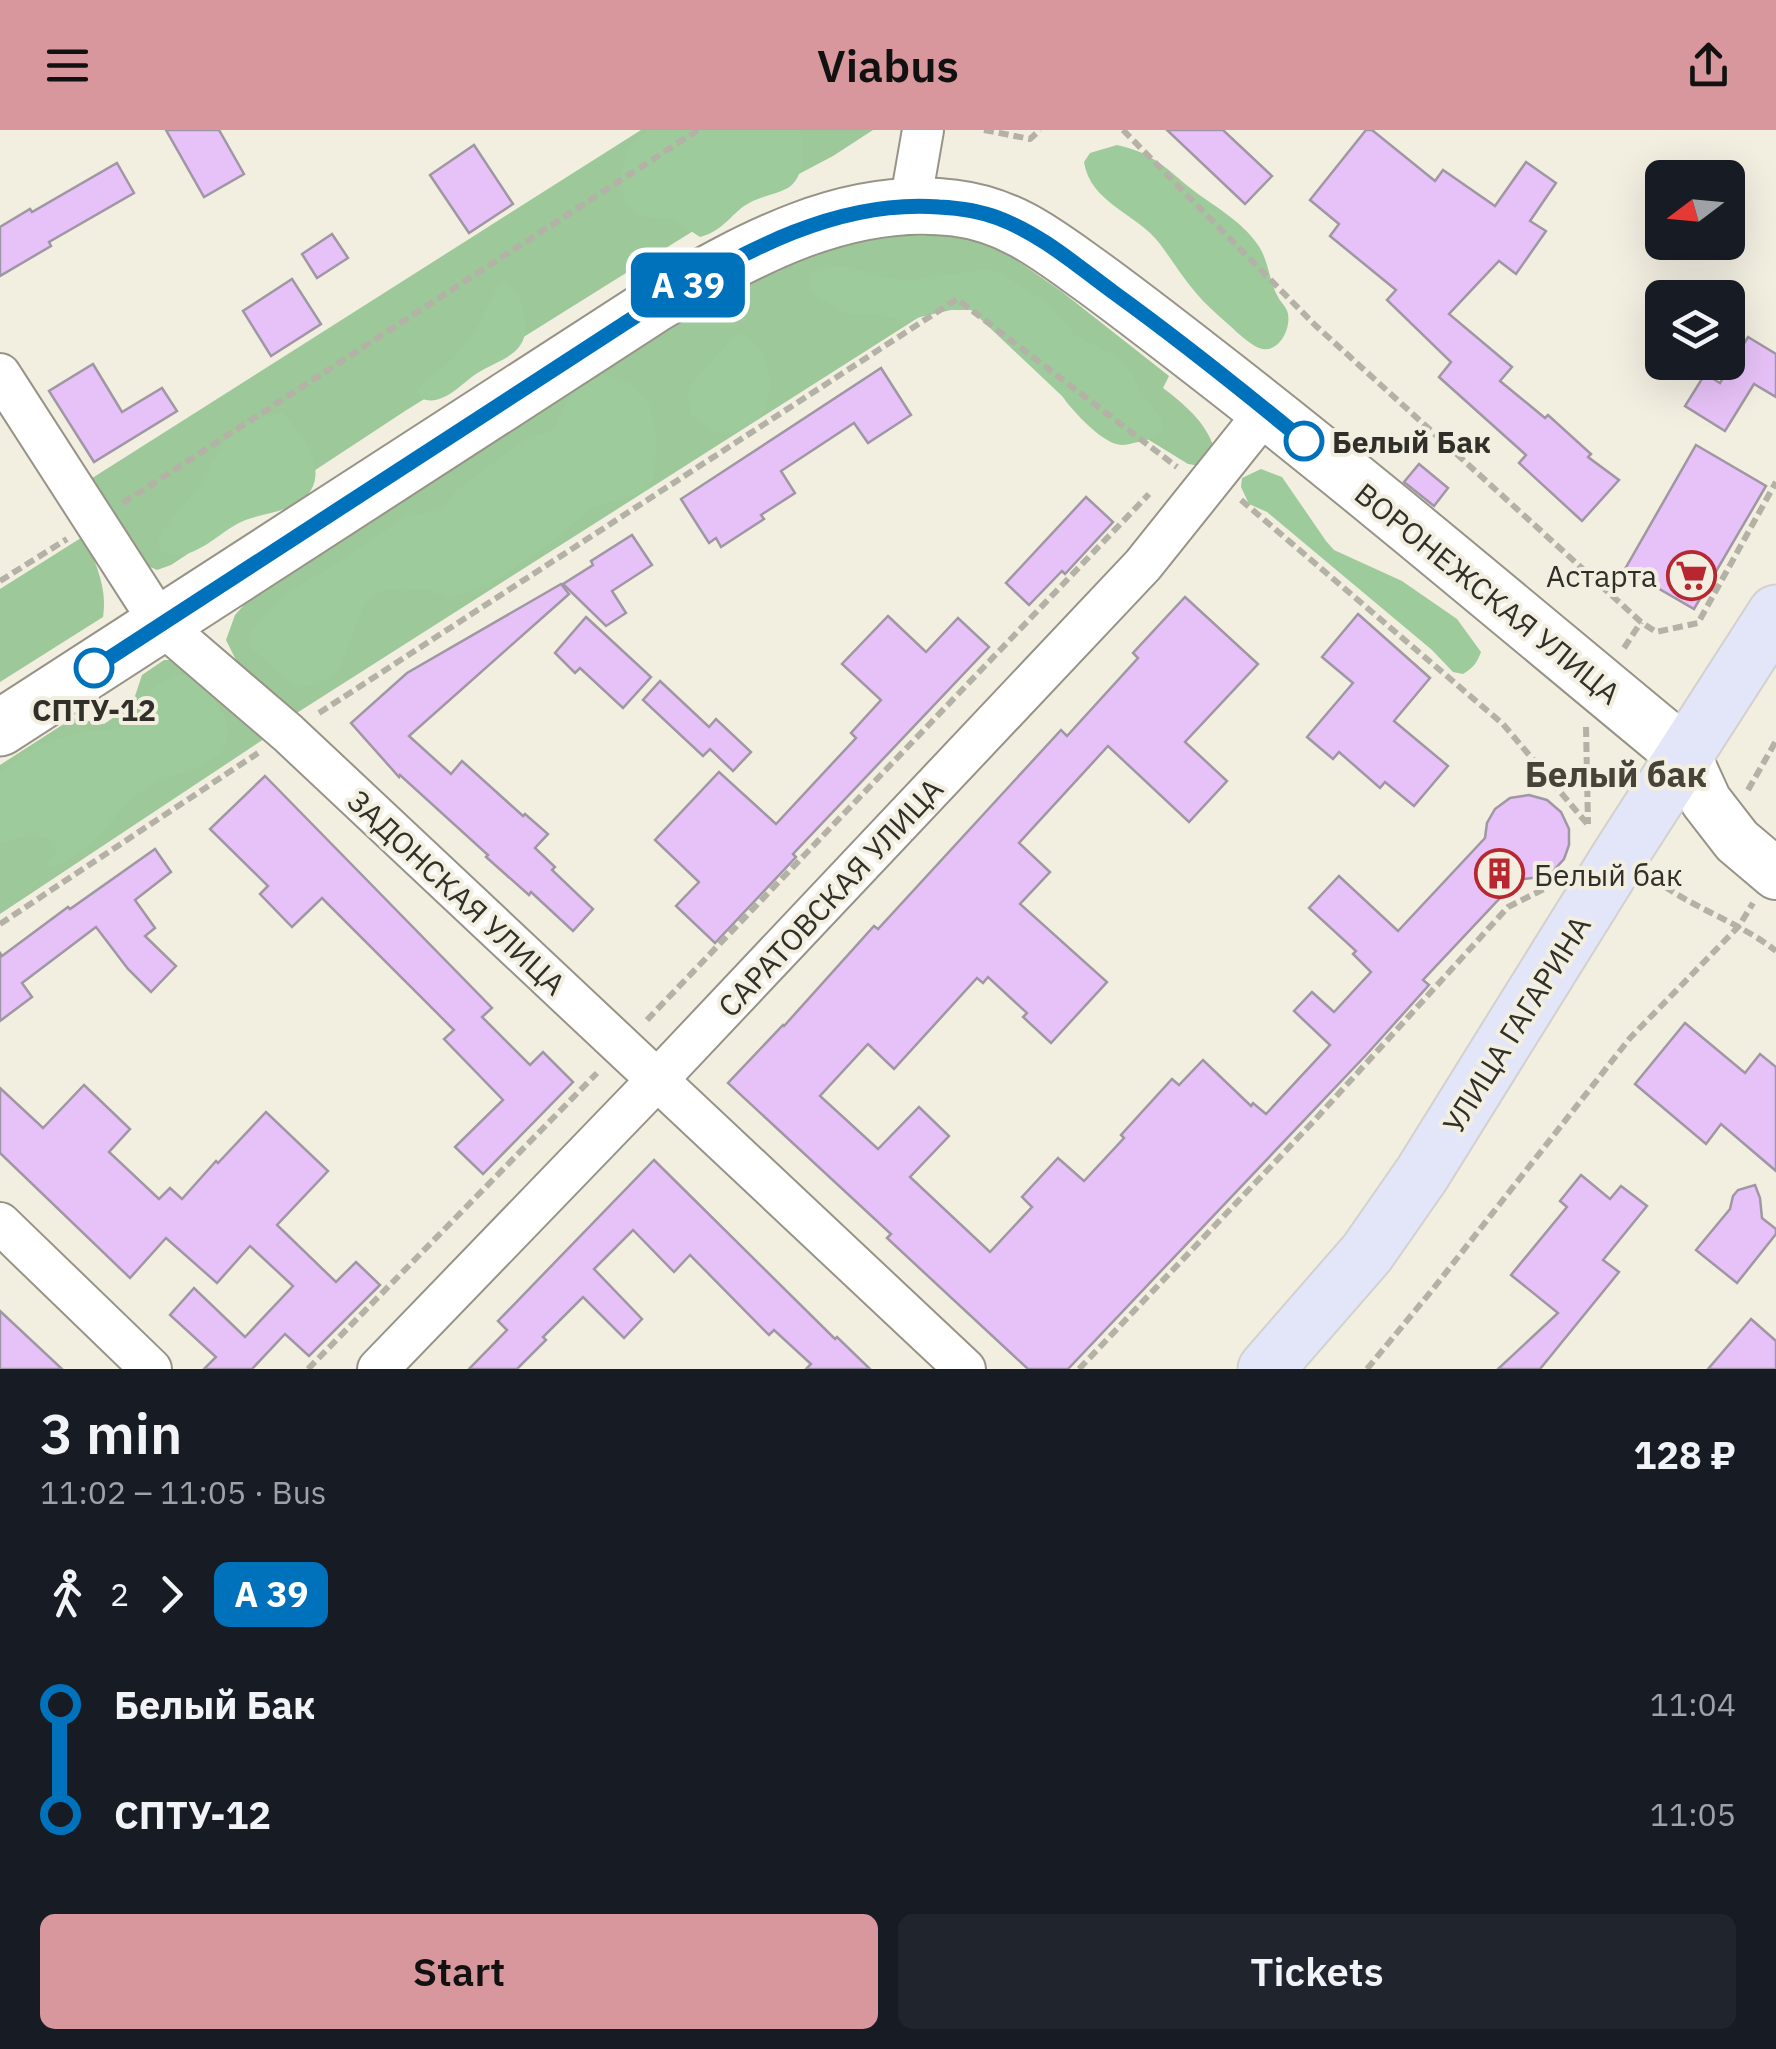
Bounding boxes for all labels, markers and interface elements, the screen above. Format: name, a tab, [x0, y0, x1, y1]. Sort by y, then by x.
text: Viabus	[817, 36, 959, 94]
icon: menu	[40, 38, 95, 93]
icon: share	[1681, 38, 1736, 93]
north arrow	[1645, 160, 1745, 260]
map controls	[1645, 160, 1745, 380]
line badge: А 39	[618, 252, 758, 318]
text: А 39	[651, 262, 725, 308]
button: layers	[1645, 280, 1745, 380]
marker: Белый Бак	[1285, 422, 1323, 460]
place label: Белый Бак	[1332, 422, 1491, 461]
street label: ВОРОНЕЖСКАЯ УЛИЦА	[1347, 474, 1629, 712]
supermarket icon: Астарта	[1666, 549, 1718, 601]
place label: Астарта	[1546, 556, 1657, 595]
marker: СПТУ-12	[75, 649, 113, 687]
place label: СПТУ-12	[32, 690, 156, 729]
district label: Белый бак	[1525, 751, 1707, 797]
street label: САРАТОВСКАЯ УЛИЦА	[709, 769, 951, 1025]
street label: ЗАДОНСКАЯ УЛИЦА	[340, 781, 574, 1003]
building icon: Белый бак	[1473, 848, 1525, 900]
place label: Белый бак	[1534, 855, 1682, 894]
street label: УЛИЦА ГАГАРИНА	[1433, 908, 1599, 1140]
text: 3 min	[40, 1398, 182, 1469]
text: 128 ₽	[1634, 1430, 1736, 1479]
text: 11:02 – 11:05 · Bus	[40, 1471, 326, 1513]
icon: walk	[40, 1567, 95, 1622]
icon: forward	[144, 1567, 199, 1622]
text: А 39	[234, 1571, 308, 1617]
text: 2	[110, 1573, 129, 1615]
text: Белый Бак	[114, 1680, 315, 1729]
text: 11:04	[1650, 1683, 1736, 1725]
text: СПТУ-12	[114, 1790, 271, 1839]
text: 11:05	[1650, 1793, 1736, 1835]
button: Start	[40, 1914, 878, 2029]
button: Tickets	[898, 1914, 1736, 2029]

